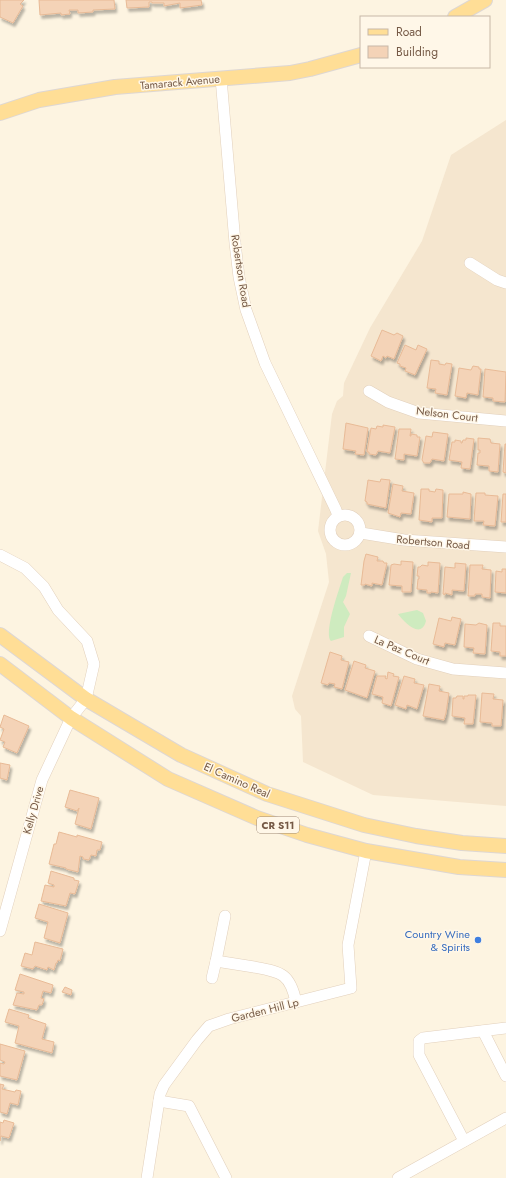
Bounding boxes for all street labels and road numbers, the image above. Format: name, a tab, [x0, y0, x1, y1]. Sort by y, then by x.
street label: Tamarack Avenue	[140, 71, 221, 93]
street label: Robertson Road	[227, 233, 255, 309]
street label: Nelson Court	[415, 402, 479, 426]
street label: Robertson Road	[396, 531, 470, 553]
street label: La Paz Court	[372, 631, 432, 669]
street label: El Camino Real	[201, 758, 273, 802]
street label: Kelly Drive	[19, 784, 48, 836]
road number: CR S11	[257, 817, 299, 833]
street label: Garden Hill Lp	[230, 994, 300, 1026]

